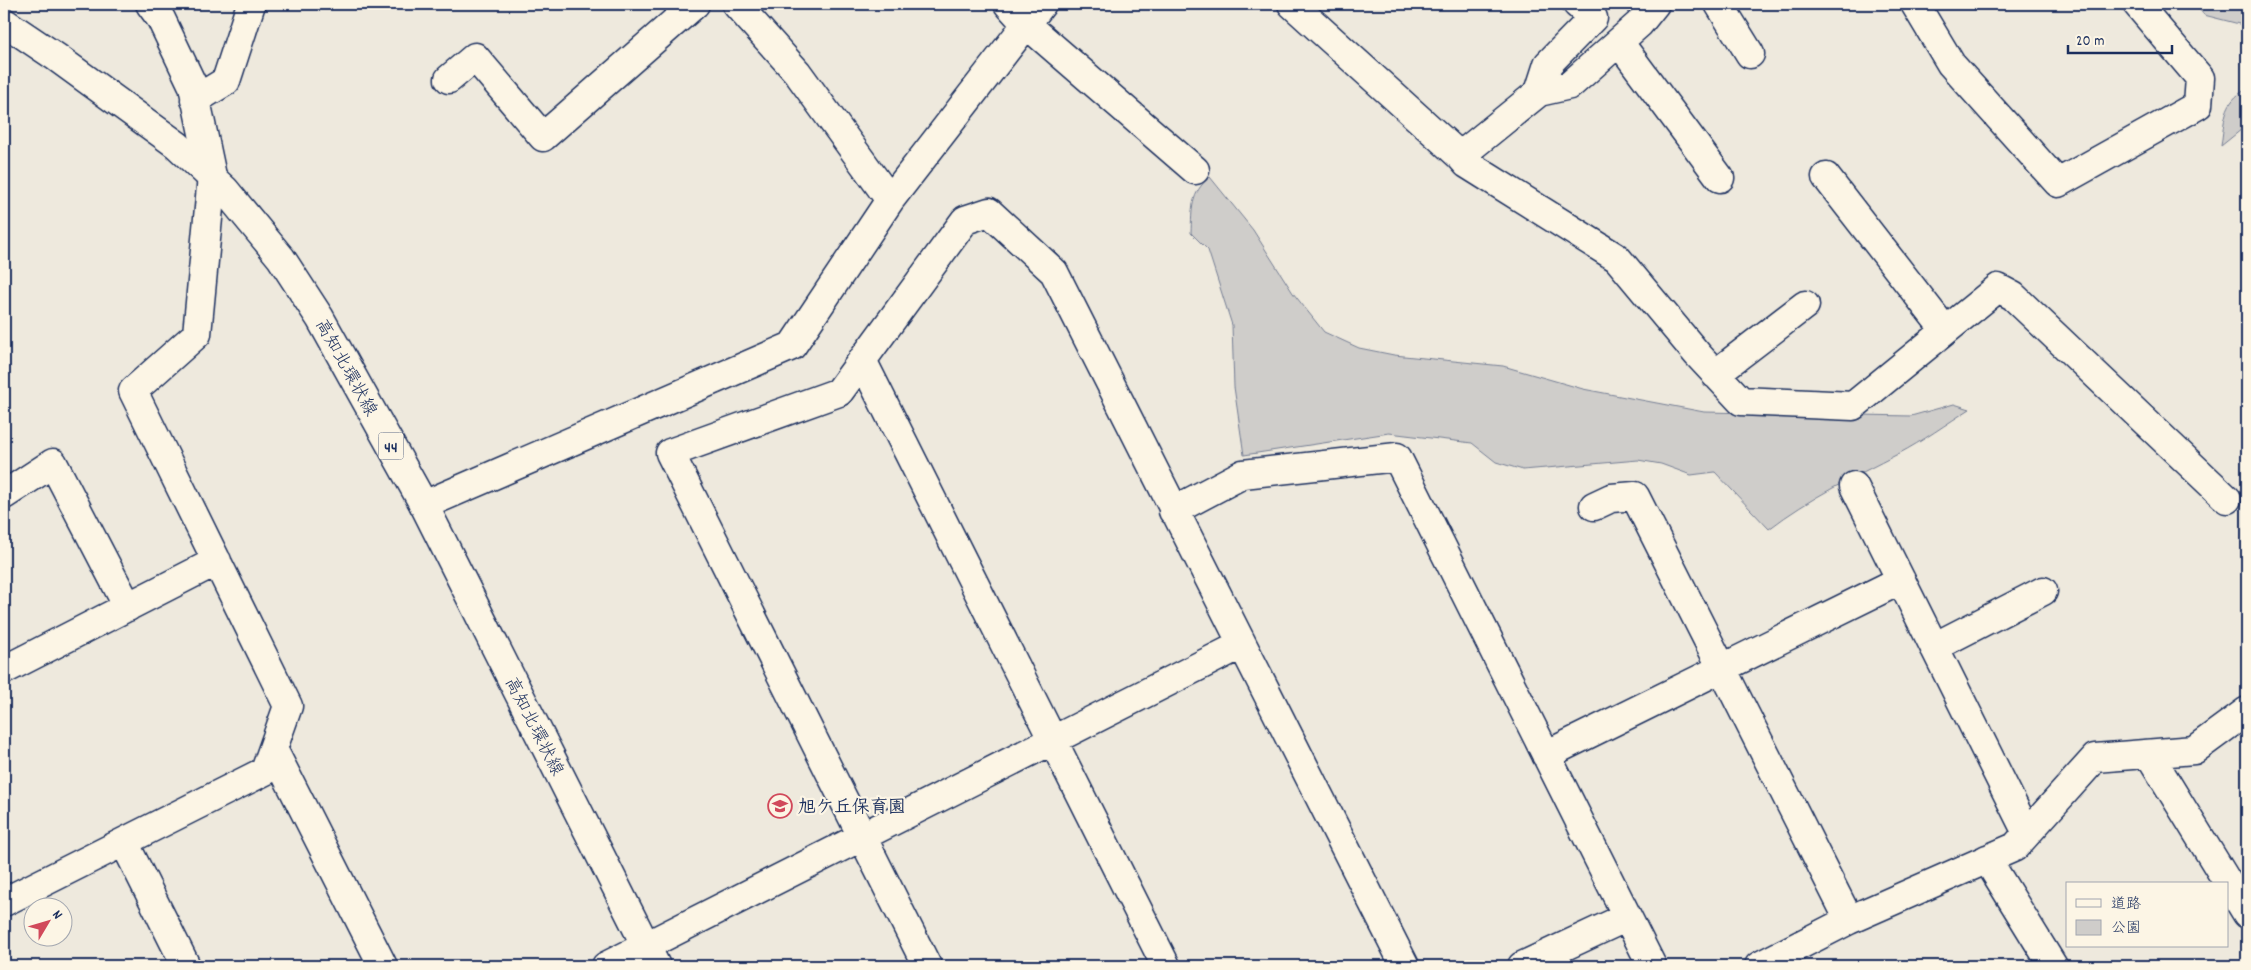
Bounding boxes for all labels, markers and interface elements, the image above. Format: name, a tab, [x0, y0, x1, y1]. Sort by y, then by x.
scale bar	[2068, 22, 2172, 54]
text: 20 m	[2076, 31, 2104, 53]
street label: 高知北環状線	[308, 315, 382, 422]
road number: 44	[378, 432, 404, 460]
street label: 高知北環状線	[497, 673, 568, 781]
school or university icon: 旭ケ丘保育園	[767, 793, 793, 819]
place label: 旭ケ丘保育園	[798, 796, 906, 821]
legend	[2066, 882, 2228, 948]
text: 道路	[2111, 894, 2141, 916]
north arrow	[22, 898, 72, 948]
text: N	[47, 906, 67, 924]
text: 公園	[2111, 918, 2141, 940]

